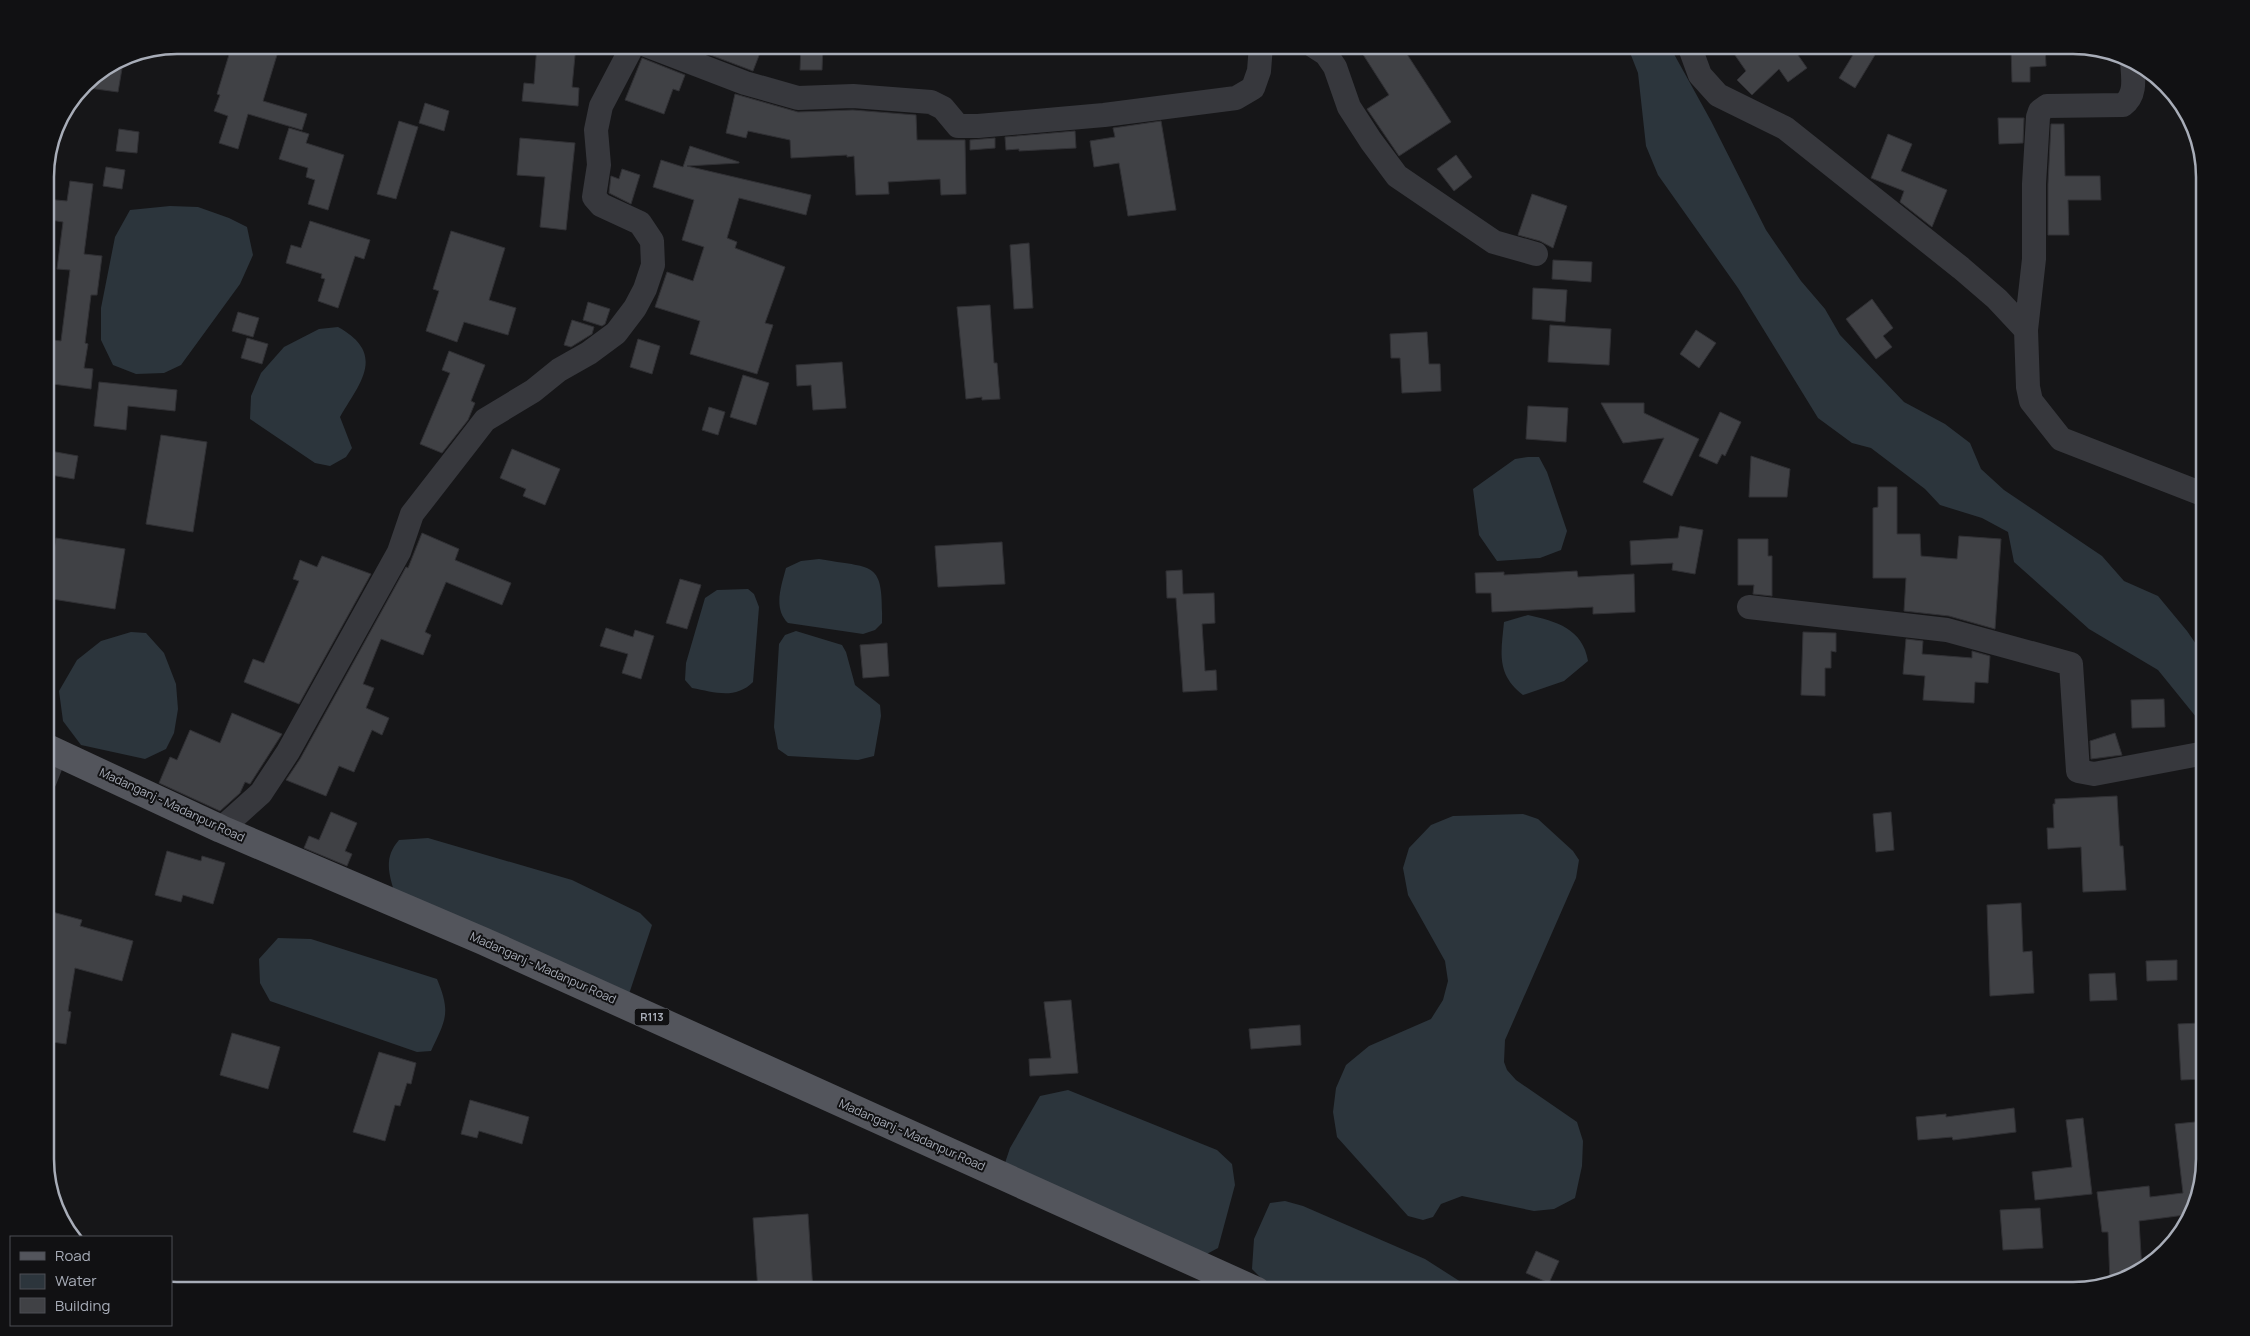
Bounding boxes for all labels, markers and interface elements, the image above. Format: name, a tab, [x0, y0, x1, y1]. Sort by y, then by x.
street label: Madanganj - Madanpur Road	[97, 763, 248, 846]
street label: Madanganj - Madanpur Road	[467, 928, 619, 1008]
road number: R113	[634, 1009, 670, 1026]
street label: Madanganj - Madanpur Road	[836, 1095, 988, 1175]
legend	[10, 1236, 172, 1326]
text: Road	[55, 1245, 91, 1266]
text: Water	[55, 1270, 97, 1291]
text: Building	[55, 1295, 110, 1316]

